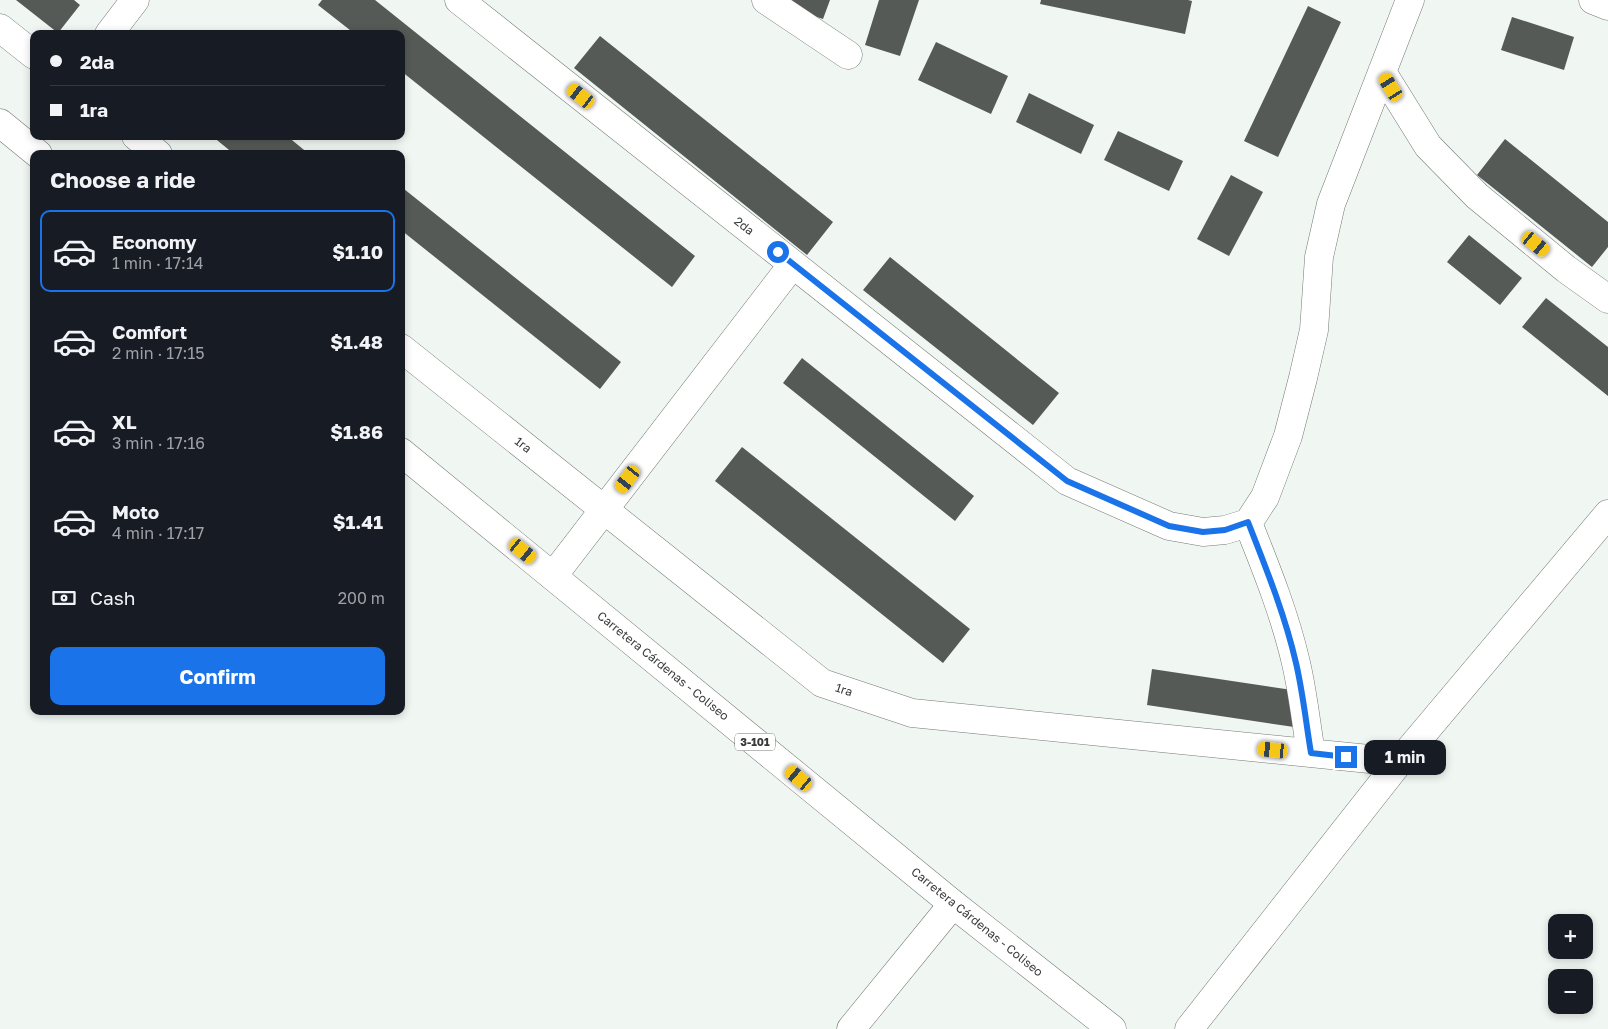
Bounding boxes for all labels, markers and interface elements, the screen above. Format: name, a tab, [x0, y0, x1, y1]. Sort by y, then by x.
text: 2da	[80, 50, 114, 73]
car	[1376, 70, 1405, 104]
car	[564, 81, 597, 111]
text: 1ra	[80, 98, 108, 121]
text: Choose a ride	[50, 166, 196, 193]
street label: 2da	[731, 213, 757, 238]
icon: car	[52, 229, 97, 274]
car	[1519, 229, 1552, 259]
text: Economy	[112, 230, 197, 253]
text: $1.10	[332, 240, 383, 263]
route start	[767, 241, 789, 263]
text: 1 min · 17:14	[112, 253, 203, 273]
icon: car	[52, 319, 97, 364]
text: Comfort	[112, 320, 187, 343]
text: $1.48	[330, 330, 383, 353]
text: 2 min · 17:15	[112, 343, 204, 363]
icon: car	[52, 409, 97, 454]
text: XL	[112, 410, 137, 433]
text: $1.86	[330, 420, 383, 443]
text: 3 min · 17:16	[112, 433, 205, 453]
street label: 1ra	[512, 433, 535, 456]
car	[612, 463, 643, 495]
icon: car	[52, 499, 97, 544]
text: Moto	[112, 500, 159, 523]
text: $1.41	[333, 510, 383, 533]
text: 4 min · 17:17	[112, 523, 204, 543]
car	[506, 536, 539, 566]
icon: cash	[50, 584, 78, 612]
text: Cash	[90, 586, 135, 609]
text: 200 m	[338, 588, 385, 608]
street label: Carretera Cárdenas - Coliseo	[594, 608, 732, 723]
button: Confirm	[50, 647, 385, 705]
street label: 1ra	[834, 680, 855, 699]
road number: 3-101	[735, 734, 775, 750]
callout: 1 min	[1364, 740, 1446, 774]
car	[1257, 741, 1288, 759]
route end	[1335, 746, 1357, 768]
text: 1 min	[1385, 747, 1425, 767]
car	[782, 763, 815, 793]
street label: Carretera Cárdenas - Coliseo	[908, 864, 1046, 979]
map controls	[1548, 914, 1593, 1014]
button: +	[1548, 914, 1593, 959]
button: −	[1548, 969, 1593, 1014]

